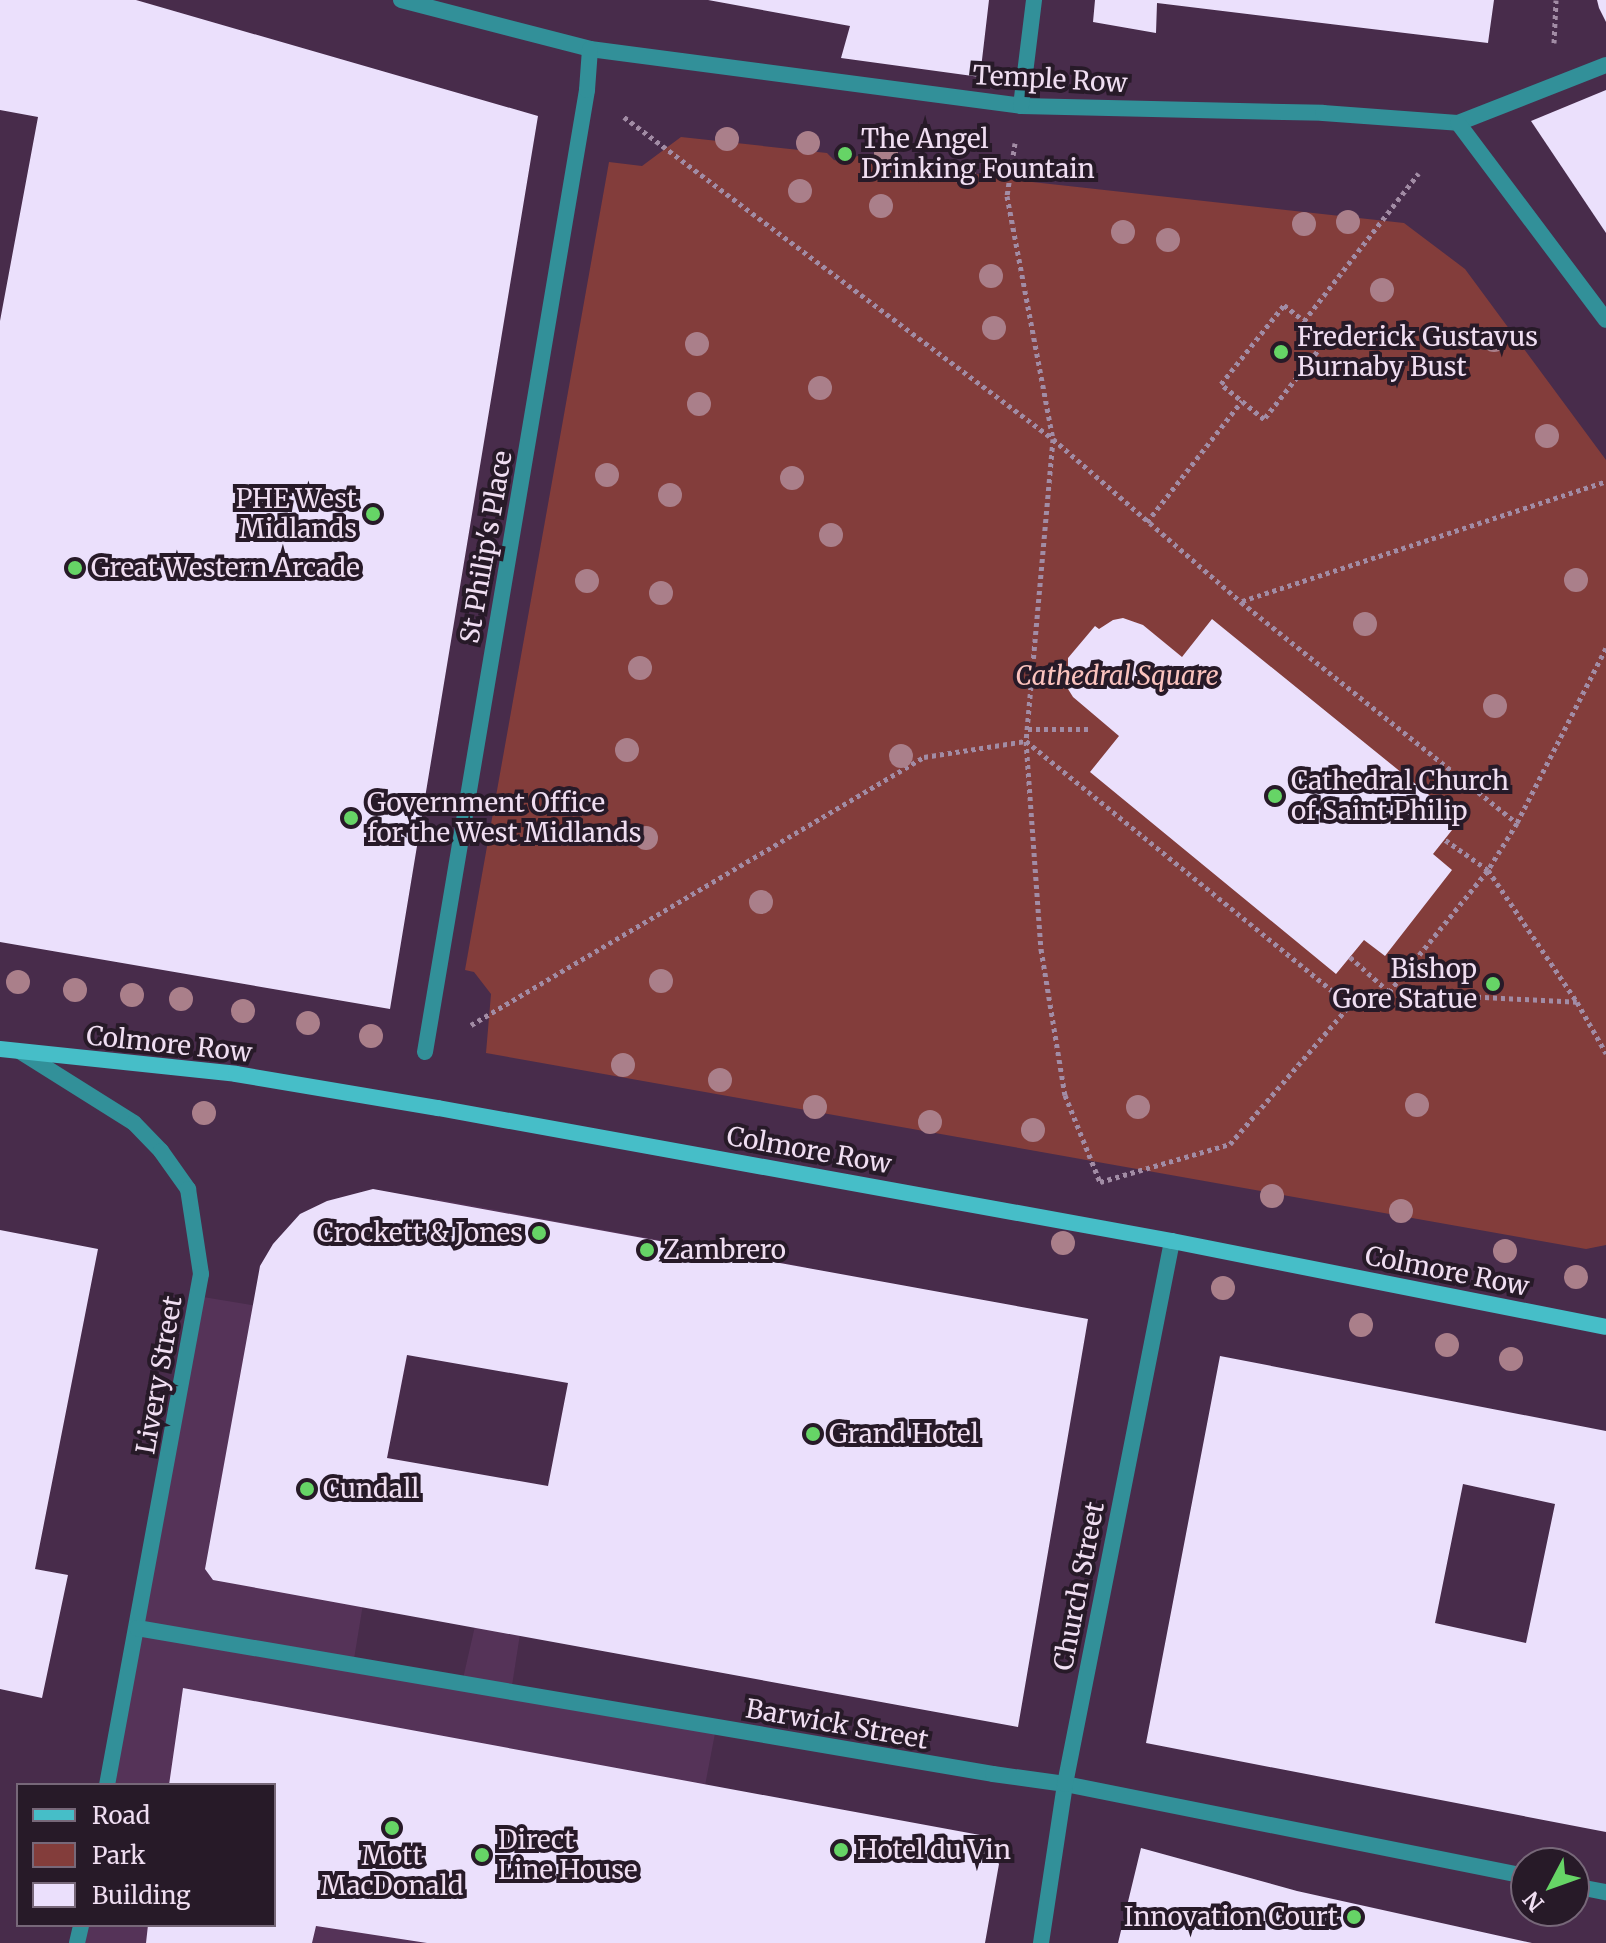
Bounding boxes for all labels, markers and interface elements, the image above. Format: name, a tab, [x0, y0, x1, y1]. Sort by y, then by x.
street label: Temple Row	[972, 59, 1128, 99]
place label: The Angel Drinking Fountain	[861, 123, 1095, 184]
marker: The Angel Drinking Fountain	[836, 145, 854, 163]
place label: Frederick Gustavus Burnaby Bust	[1297, 321, 1538, 382]
marker: Frederick Gustavus Burnaby Bust	[1272, 343, 1290, 361]
street label: St Philip's Place	[454, 448, 518, 646]
place label: PHE West Midlands	[236, 483, 357, 544]
marker: PHE West Midlands	[364, 505, 382, 523]
place label: Great Western Arcade	[91, 552, 360, 584]
marker: Great Western Arcade	[66, 559, 84, 577]
park label: Cathedral Square	[1015, 660, 1219, 692]
place label: Cathedral Church of Saint Philip	[1291, 765, 1509, 826]
place label: Government Office for the West Midlands	[367, 787, 642, 848]
marker: Cathedral Church of Saint Philip	[1266, 787, 1284, 805]
marker: Government Office for the West Midlands	[342, 809, 360, 827]
place label: Bishop Gore Statue	[1332, 953, 1477, 1014]
marker: Bishop Gore Statue	[1484, 975, 1502, 993]
street label: Colmore Row	[85, 1020, 253, 1068]
street label: Colmore Row	[724, 1120, 894, 1180]
place label: Crockett & Jones	[317, 1217, 523, 1249]
marker: Crockett & Jones	[530, 1224, 548, 1242]
place label: Zambrero	[663, 1234, 786, 1266]
street label: Colmore Row	[1362, 1240, 1532, 1302]
marker: Zambrero	[638, 1241, 656, 1259]
street label: Livery Street	[130, 1294, 188, 1456]
place label: Grand Hotel	[829, 1418, 979, 1450]
marker: Grand Hotel	[804, 1425, 822, 1443]
place label: Cundall	[323, 1473, 419, 1505]
marker: Cundall	[298, 1480, 316, 1498]
street label: Church Street	[1047, 1499, 1111, 1673]
street label: Barwick Street	[743, 1693, 931, 1755]
legend	[16, 1783, 276, 1927]
text: Road	[92, 1800, 150, 1831]
marker: Mott MacDonald	[383, 1819, 401, 1837]
place label: Direct Line House	[498, 1824, 638, 1886]
place label: Hotel du Vin	[857, 1834, 1011, 1866]
text: Park	[92, 1840, 145, 1871]
place label: Mott MacDonald	[321, 1840, 463, 1902]
marker: Hotel du Vin	[832, 1841, 850, 1859]
marker: Direct Line House	[473, 1846, 491, 1864]
north arrow	[1510, 1847, 1590, 1927]
text: Building	[92, 1880, 191, 1911]
text: N	[1517, 1886, 1550, 1917]
place label: Innovation Court	[1124, 1901, 1338, 1933]
marker: Innovation Court	[1345, 1908, 1363, 1926]

